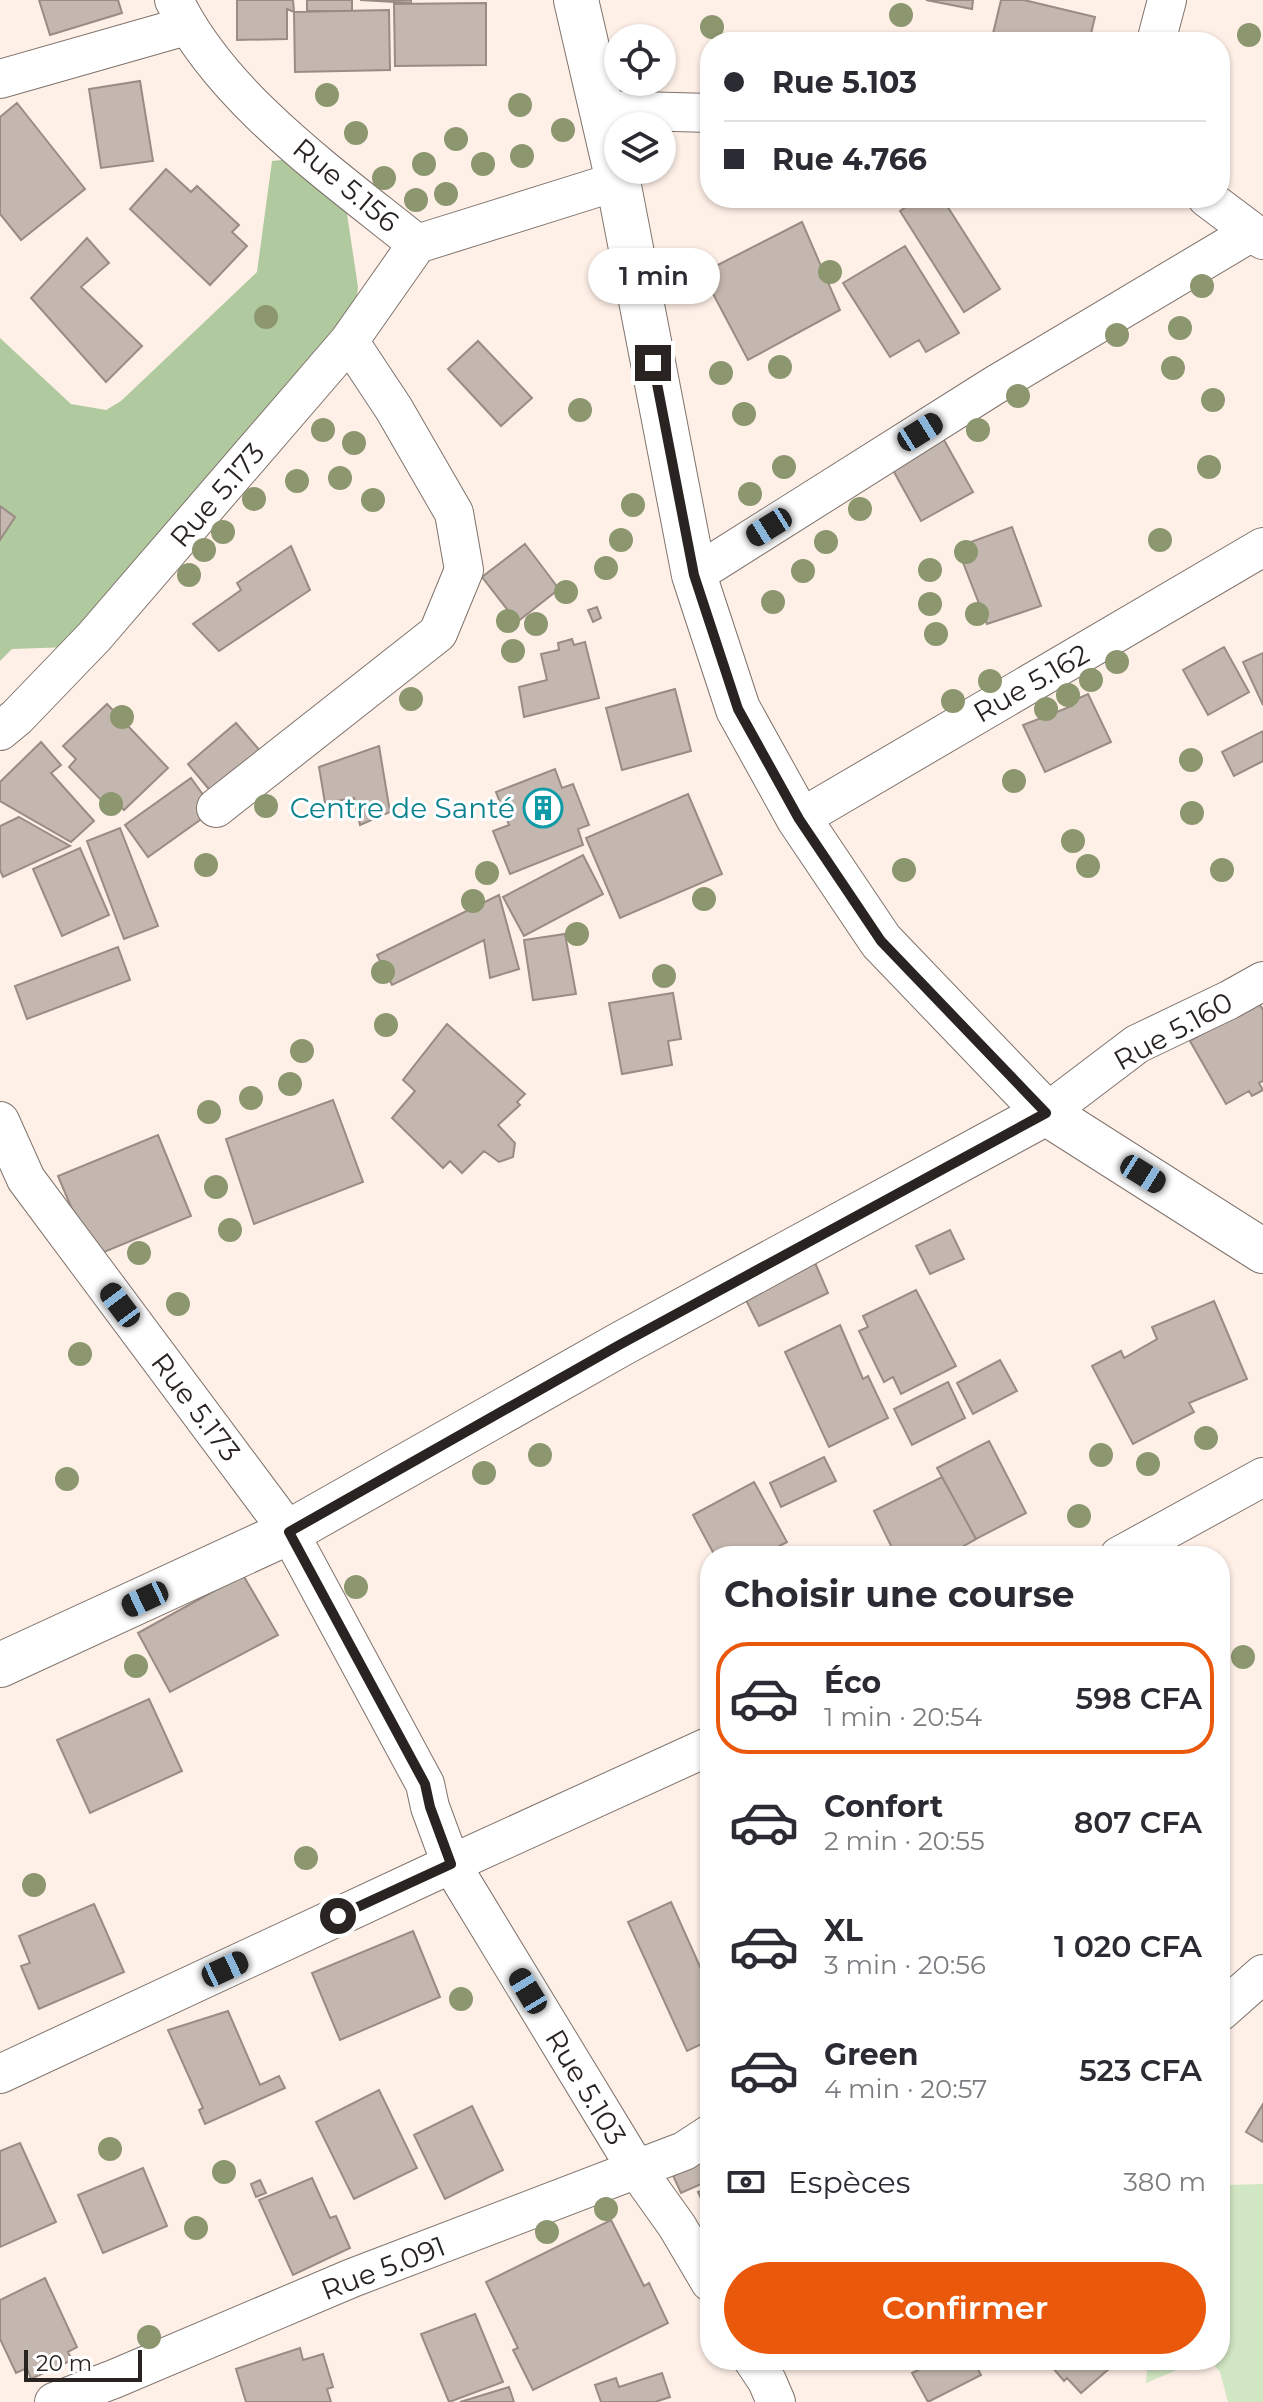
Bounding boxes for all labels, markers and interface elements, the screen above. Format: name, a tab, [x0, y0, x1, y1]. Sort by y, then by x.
map controls	[604, 24, 676, 184]
button: locate	[604, 24, 676, 96]
text: Rue 5.103	[772, 64, 917, 101]
button: layers	[604, 112, 676, 184]
street label: Rue 5.156	[286, 131, 406, 239]
text: Rue 4.766	[772, 141, 927, 178]
callout: 1 min	[587, 247, 719, 303]
text: 1 min	[619, 260, 689, 292]
route end	[635, 345, 671, 381]
car	[893, 409, 947, 455]
street label: Rue 5.173	[163, 436, 271, 554]
car	[742, 504, 796, 550]
street label: Rue 5.162	[967, 636, 1095, 730]
building icon: Centre de Santé	[522, 787, 564, 829]
place label: Centre de Santé	[290, 791, 515, 825]
street label: Rue 5.160	[1108, 985, 1238, 1077]
car	[1116, 1151, 1170, 1197]
car	[96, 1279, 144, 1331]
street label: Rue 5.173	[144, 1346, 248, 1468]
text: Choisir une course	[724, 1572, 1075, 1616]
car	[118, 1578, 172, 1620]
icon: car	[728, 1662, 800, 1734]
text: Éco	[824, 1664, 881, 1701]
text: 598 CFA	[1076, 1680, 1202, 1717]
text: 1 min · 20:54	[824, 1701, 982, 1733]
icon: car	[728, 1786, 800, 1858]
text: Confort	[824, 1788, 943, 1825]
text: 807 CFA	[1074, 1804, 1202, 1841]
text: 2 min · 20:55	[824, 1825, 985, 1857]
route start	[320, 1898, 356, 1934]
icon: car	[728, 1910, 800, 1982]
text: XL	[824, 1912, 863, 1949]
text: 1 020 CFA	[1054, 1928, 1202, 1965]
car	[198, 1948, 252, 1990]
text: 3 min · 20:56	[824, 1949, 986, 1981]
car	[505, 1964, 551, 2018]
street label: Rue 5.103	[538, 2023, 634, 2151]
icon: car	[728, 2034, 800, 2106]
text: Green	[824, 2036, 918, 2073]
text: 523 CFA	[1079, 2052, 1202, 2089]
text: 4 min · 20:57	[824, 2073, 987, 2105]
icon: cash	[724, 2160, 768, 2204]
text: Espèces	[788, 2164, 910, 2201]
text: 380 m	[1123, 2166, 1206, 2198]
street label: Rue 5.091	[316, 2229, 450, 2307]
button: Confirmer	[724, 2262, 1206, 2354]
scale bar	[24, 2346, 142, 2382]
text: 20 m	[36, 2350, 92, 2377]

